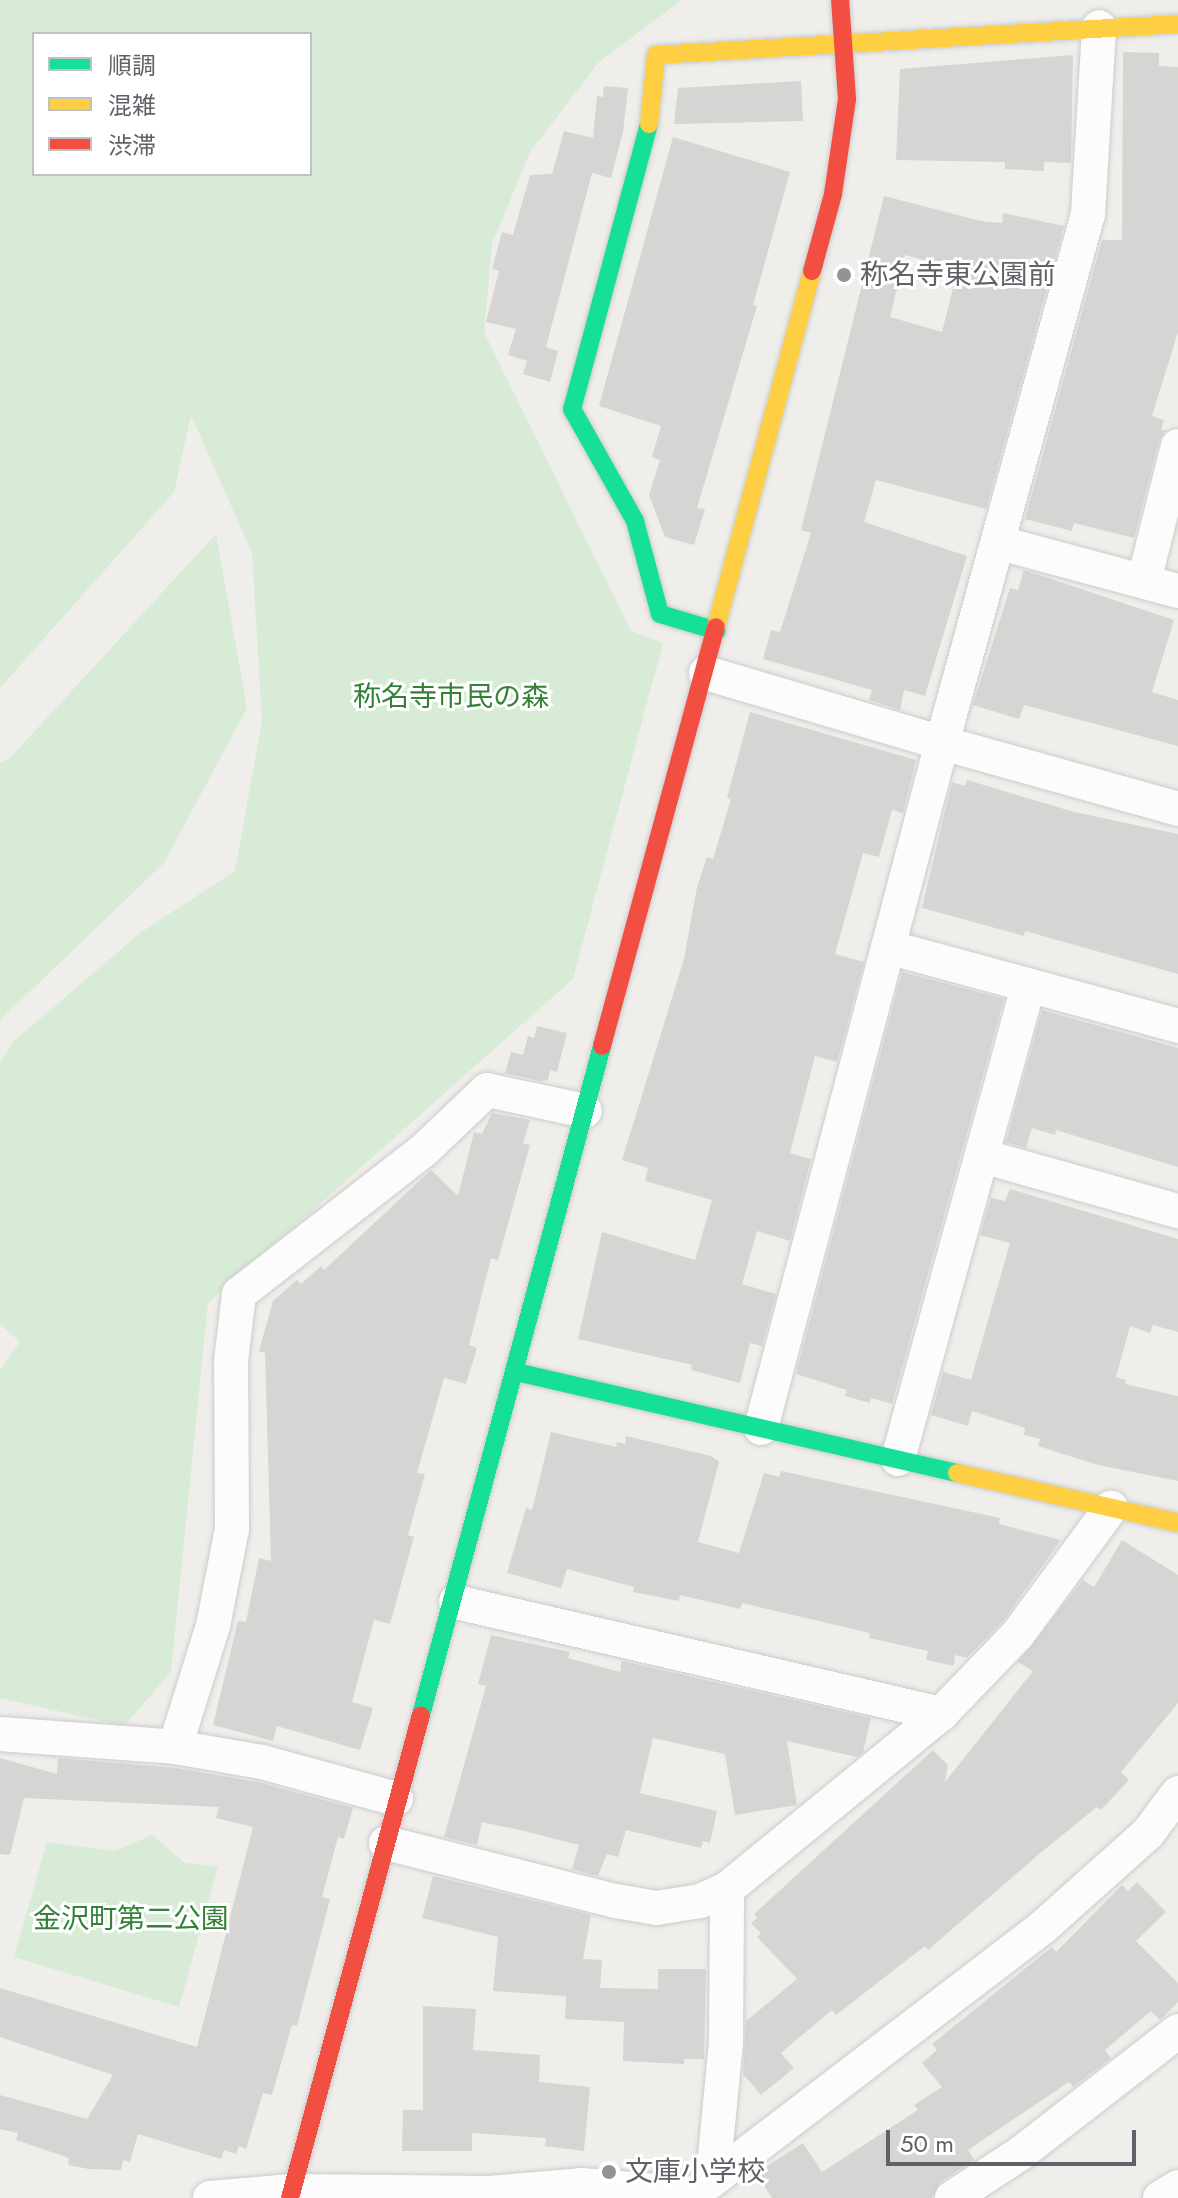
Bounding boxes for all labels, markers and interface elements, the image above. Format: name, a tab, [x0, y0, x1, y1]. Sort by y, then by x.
legend	[32, 32, 312, 176]
text: 順調	[108, 48, 156, 83]
text: 混雑	[108, 88, 156, 123]
text: 渋滞	[108, 128, 156, 163]
place label: 称名寺東公園前	[860, 258, 1056, 292]
marker: 称名寺東公園前	[835, 266, 853, 284]
park label: 称名寺市民の森	[353, 680, 549, 714]
park label: 金沢町第二公園	[33, 1902, 229, 1936]
scale bar	[890, 2114, 1140, 2164]
text: 50 m	[900, 2126, 954, 2161]
place label: 文庫小学校	[625, 2155, 765, 2189]
marker: 文庫小学校	[600, 2163, 618, 2181]

